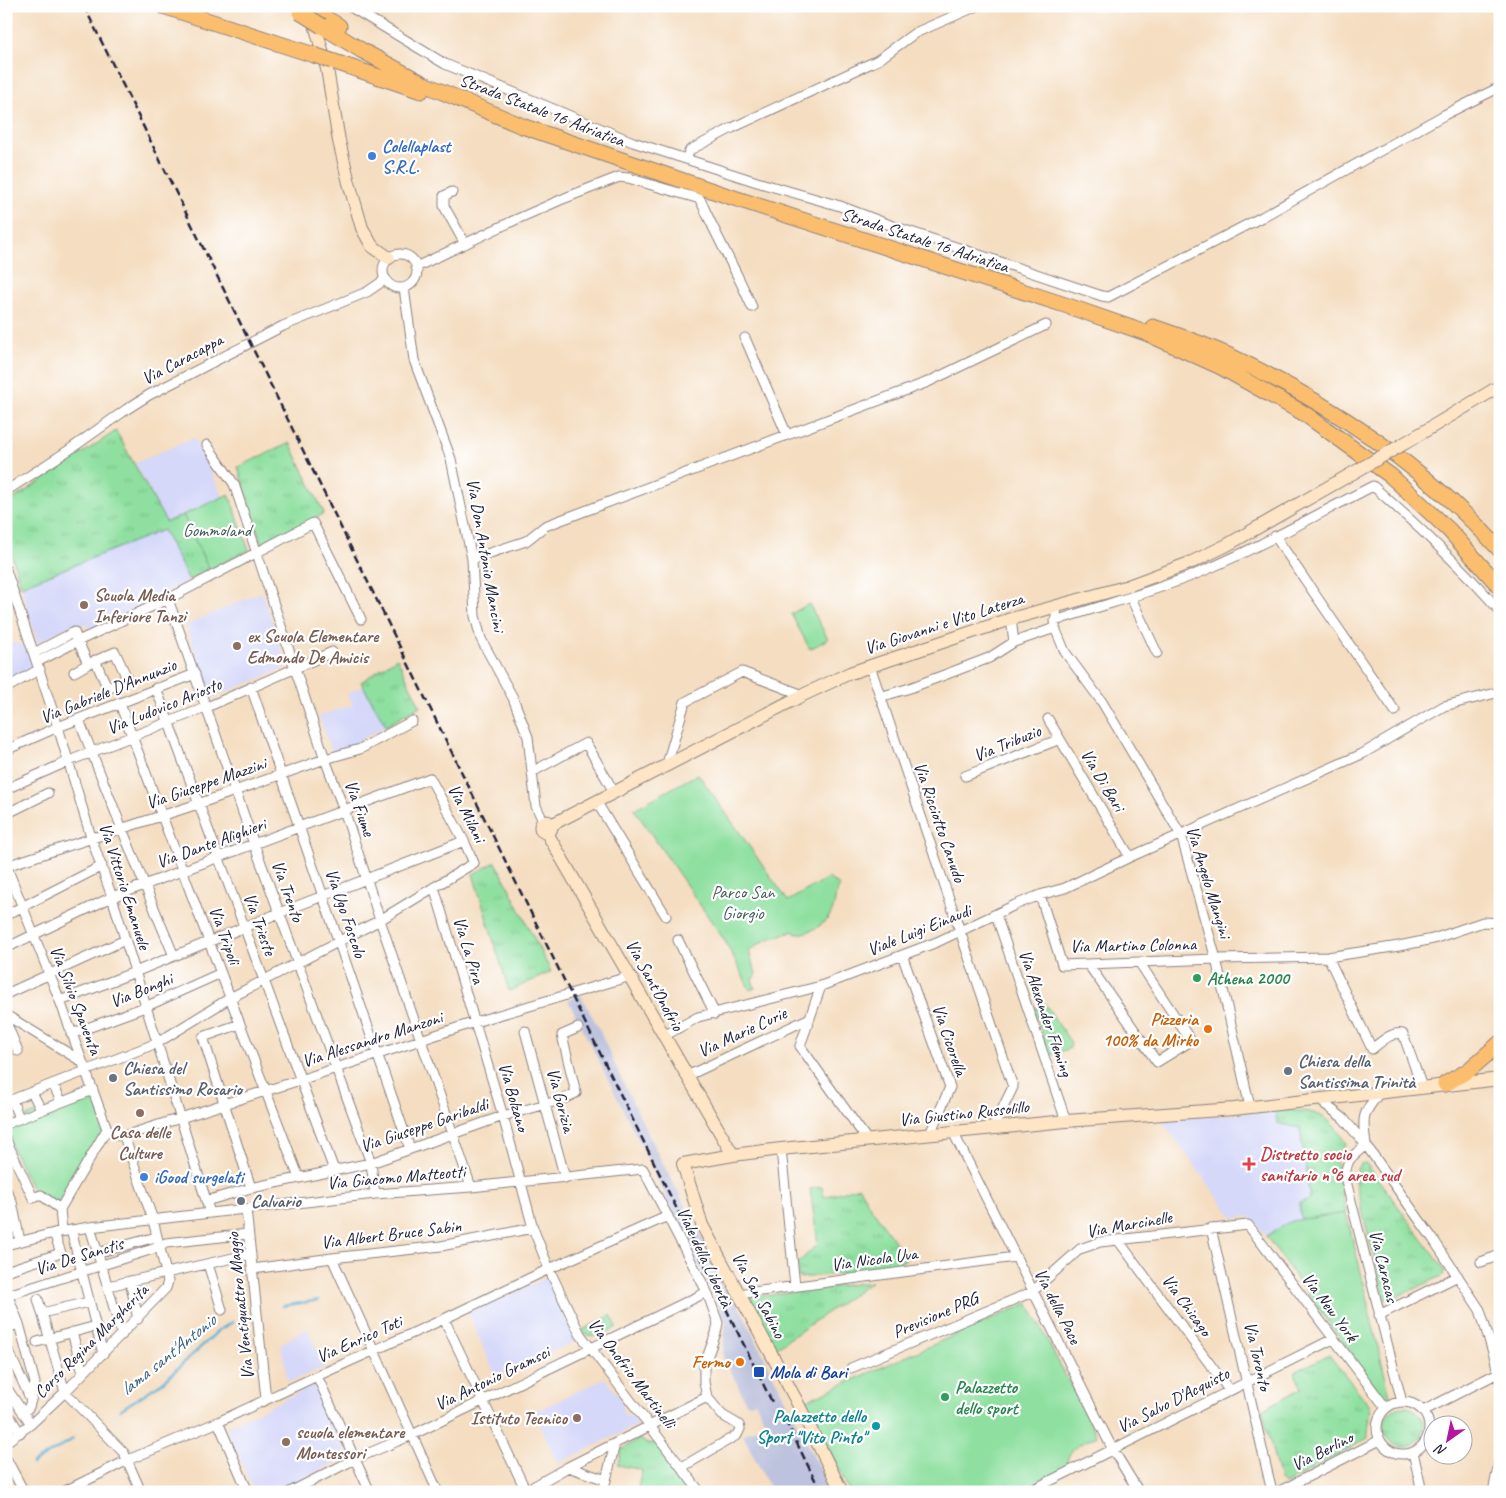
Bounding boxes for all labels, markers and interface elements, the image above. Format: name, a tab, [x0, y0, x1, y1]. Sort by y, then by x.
street label: Strada Statale 16 Adriatica	[456, 68, 629, 152]
place label: Colellaplast S.R.L.	[382, 135, 453, 178]
marker: Colellaplast S.R.L.	[366, 150, 378, 162]
street label: Strada Statale 16 Adriatica	[838, 203, 1013, 278]
street label: Via Caracappa	[138, 328, 228, 390]
street label: Via Don Antonio Mancini	[462, 477, 511, 636]
park label: Gommoland	[183, 519, 254, 541]
place label: Scuola Media Inferiore Tanzi	[94, 584, 188, 627]
street label: Via Giovanni e Vito Laterza	[862, 586, 1028, 659]
marker: Scuola Media Inferiore Tanzi	[78, 599, 90, 611]
place label: ex Scuola Elementare Edmondo De Amicis	[247, 625, 380, 668]
marker: ex Scuola Elementare Edmondo De Amicis	[231, 640, 243, 652]
street label: Via Gabriele D'Annunzio	[37, 653, 181, 728]
street label: Via Ludovico Ariosto	[103, 672, 226, 739]
street label: Via Tribuzio	[970, 719, 1045, 766]
street label: Via Di Bari	[1076, 745, 1132, 817]
street label: Via Giuseppe Mazzini	[143, 751, 271, 814]
street label: Via Ricciotto Canudo	[909, 759, 971, 887]
street label: Via Fiume	[340, 777, 381, 840]
street label: Via Milani	[443, 780, 492, 848]
street label: Via Dante Alighieri	[153, 812, 271, 873]
street label: Via Vittorio Emanuele	[94, 820, 156, 953]
street label: Via Angelo Mangini	[1181, 823, 1237, 943]
street label: Via Trento	[267, 857, 310, 926]
street label: Via Ugo Foscolo	[321, 866, 372, 962]
park label: Parco San Giorgio	[711, 881, 776, 924]
street label: Via Trieste	[239, 890, 282, 959]
street label: Viale Luigi Einaudi	[864, 898, 976, 961]
street label: Via Tripoli	[204, 903, 247, 970]
street label: Via La Pira	[448, 914, 490, 988]
street label: Via Martino Colonna	[1070, 933, 1198, 957]
street label: Via Sant'Onofrio	[621, 936, 690, 1036]
street label: Via Silvio Spaventa	[45, 942, 108, 1059]
street label: Via Alexander Fleming	[1014, 947, 1079, 1081]
street label: Via Bonghi	[107, 967, 178, 1012]
place label: Athena 2000	[1207, 967, 1291, 989]
marker: Athena 2000	[1191, 972, 1203, 984]
street label: Via Marie Curie	[694, 1001, 791, 1062]
street label: Via Cicorella	[927, 1001, 973, 1080]
street label: Via Alessandro Manzoni	[299, 1005, 447, 1072]
place label: Pizzeria 100% da Mirko	[1103, 1008, 1200, 1051]
marker: Pizzeria 100% da Mirko	[1202, 1023, 1214, 1035]
place label: Chiesa della Santissima Trinità	[1298, 1050, 1417, 1093]
place label: Chiesa del Santissimo Rosario	[123, 1057, 244, 1100]
street label: Via Bolzano	[494, 1060, 535, 1135]
marker: Chiesa della Santissima Trinità	[1282, 1065, 1294, 1077]
street label: Via Gorizia	[542, 1066, 581, 1136]
marker: Chiesa del Santissimo Rosario	[107, 1072, 119, 1084]
street label: Via Giuseppe Garibaldi	[357, 1092, 493, 1157]
street label: Via Giustino Russolillo	[898, 1095, 1032, 1131]
marker: Casa delle Culture	[134, 1107, 146, 1119]
place label: Casa delle Culture	[110, 1121, 172, 1164]
place label: Distretto socio sanitario n°6 area sud	[1260, 1143, 1402, 1186]
marker: Distretto socio sanitario n°6 area sud	[1242, 1157, 1256, 1171]
street label: Via Giacomo Matteotti	[326, 1160, 469, 1194]
place label: iGood surgelati	[154, 1166, 246, 1188]
marker: iGood surgelati	[138, 1171, 150, 1183]
place label: Calvario	[251, 1190, 302, 1212]
marker: Calvario	[235, 1195, 247, 1207]
street label: Viale della Libertà	[672, 1203, 738, 1312]
street label: Via Marcinelle	[1085, 1205, 1174, 1242]
street label: Via Albert Bruce Sabin	[320, 1214, 463, 1254]
street label: Via Caracas	[1364, 1228, 1404, 1306]
street label: Via Ventiquattro Maggio	[221, 1230, 259, 1381]
street label: Via De Sanctis	[33, 1232, 127, 1280]
street label: Via Nicola Uva	[830, 1242, 920, 1276]
street label: Via San Sabino	[727, 1248, 792, 1343]
street label: Via della Pace	[1030, 1265, 1087, 1349]
street label: Via New York	[1297, 1268, 1364, 1347]
street label: Via Chicago	[1157, 1270, 1218, 1342]
street label: Corso Regina Margherita	[29, 1278, 154, 1403]
street label: Previsione PRG	[889, 1286, 984, 1343]
water label: lama sant'Antonio	[115, 1308, 223, 1401]
street label: Via Enrico Toti	[313, 1309, 408, 1368]
street label: Via Onofrio Martinelli	[583, 1313, 682, 1435]
street label: Via Toronto	[1239, 1319, 1277, 1394]
street label: Via Antonio Gramsci	[431, 1340, 555, 1415]
place label: Fermo	[692, 1351, 731, 1373]
marker: Fermo	[734, 1356, 746, 1368]
place label: Mola di Bari	[770, 1361, 850, 1383]
street label: Via Salvo D'Acquisto	[1113, 1362, 1234, 1438]
marker: Mola di Bari	[752, 1365, 766, 1379]
place label: Palazzetto dello sport	[955, 1376, 1020, 1419]
marker: Palazzetto dello sport	[939, 1391, 951, 1403]
place label: Palazzetto dello Sport "Vito Pinto"	[757, 1405, 870, 1448]
place label: Istituto Tecnico	[471, 1407, 568, 1429]
marker: Istituto Tecnico	[571, 1412, 583, 1424]
north arrow	[1424, 1416, 1474, 1466]
marker: Palazzetto dello Sport "Vito Pinto"	[870, 1420, 882, 1432]
place label: scuola elementare Montessori	[296, 1421, 406, 1464]
street label: Via Berlino	[1288, 1425, 1358, 1476]
marker: scuola elementare Montessori	[280, 1436, 292, 1448]
text: N	[1431, 1440, 1449, 1460]

